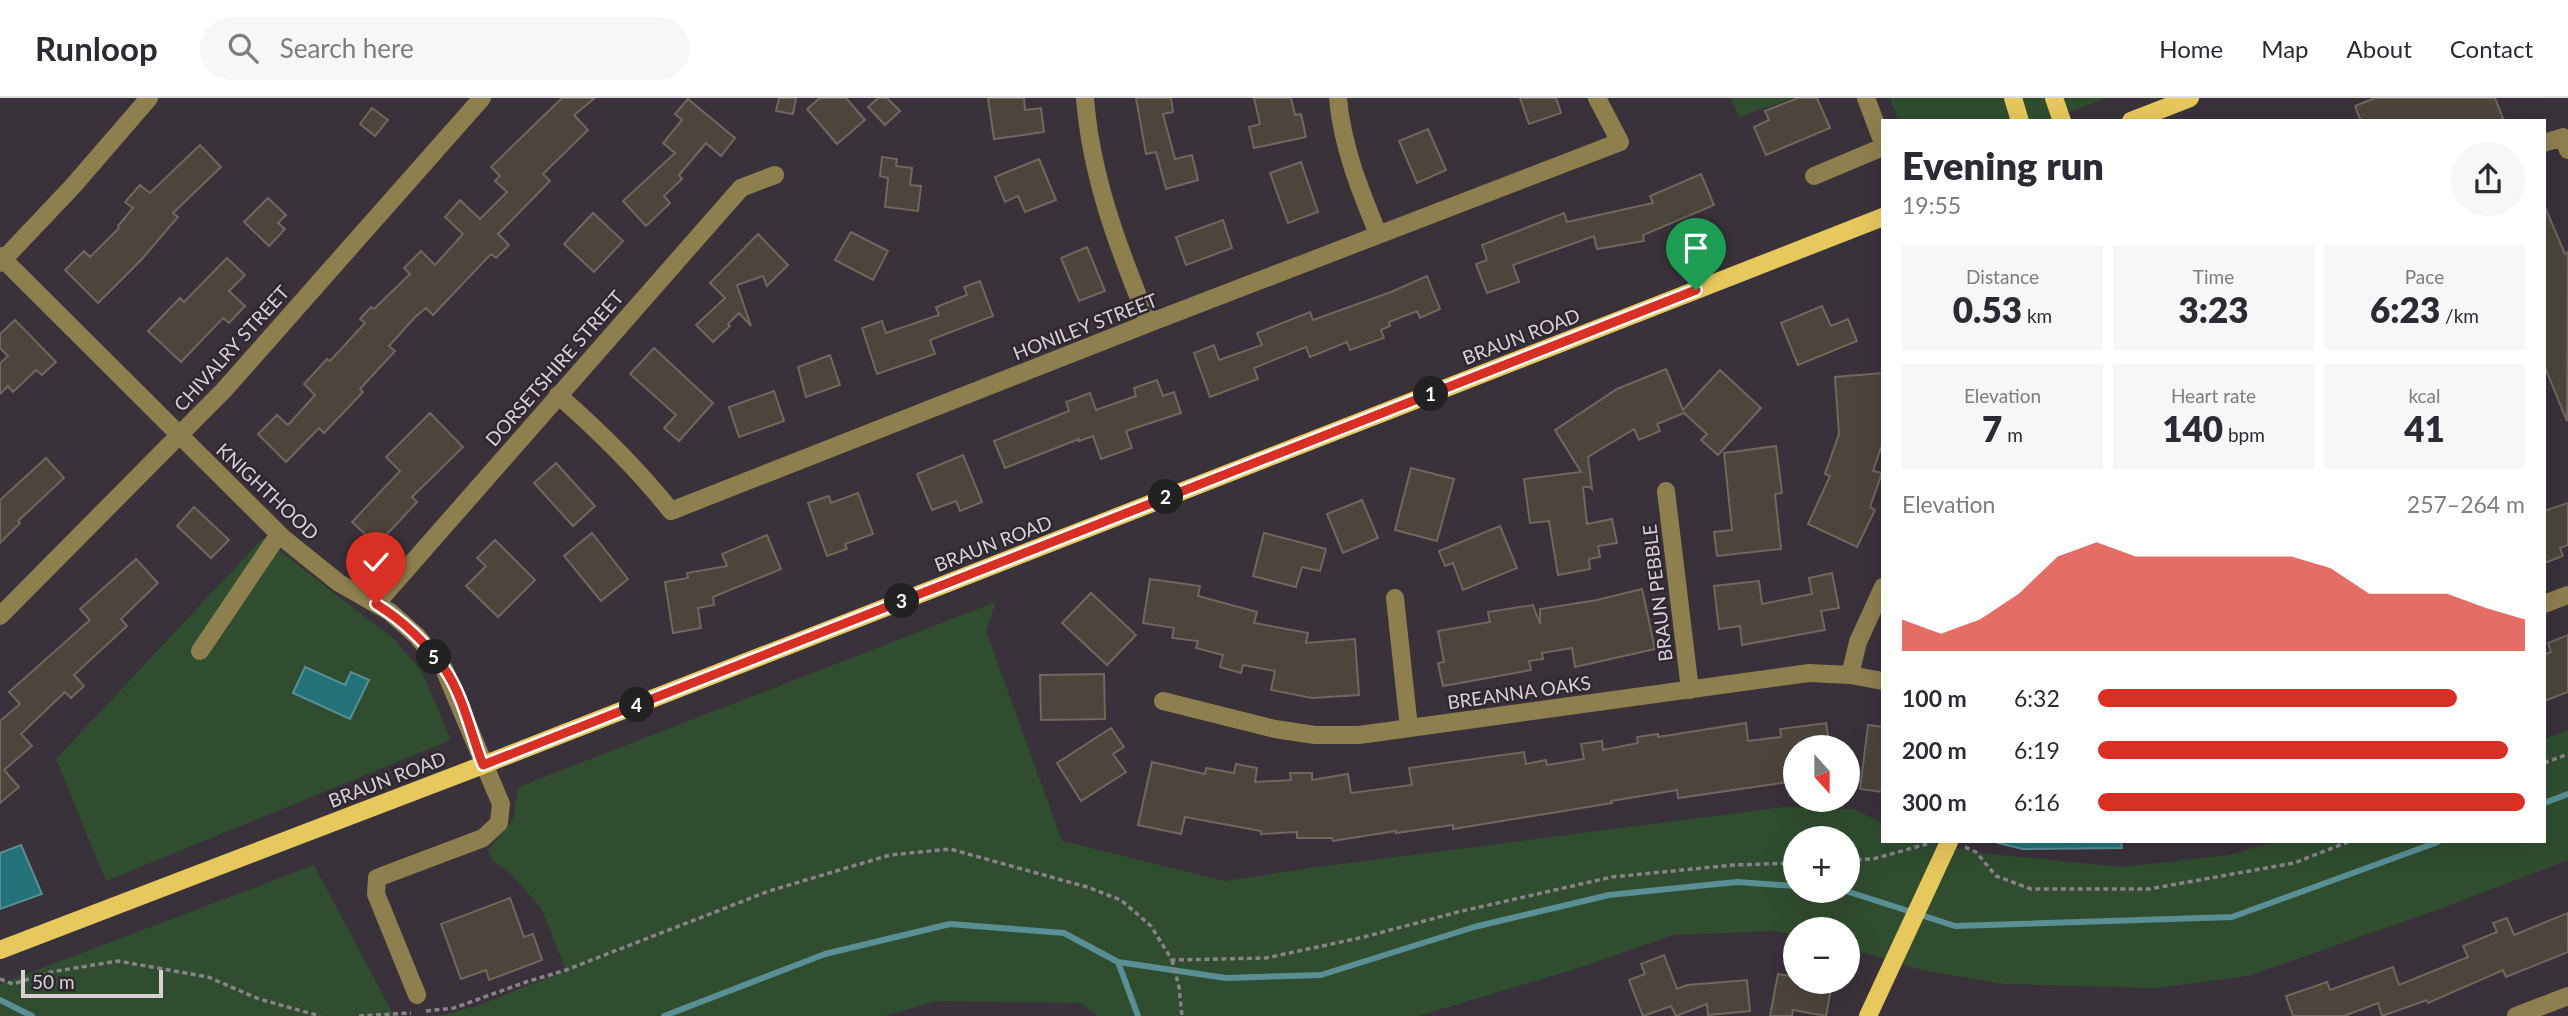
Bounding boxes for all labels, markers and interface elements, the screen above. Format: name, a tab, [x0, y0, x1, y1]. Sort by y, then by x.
search box	[200, 17, 690, 80]
text: Runloop	[35, 28, 158, 68]
icon: search	[224, 29, 262, 67]
text: Search here	[280, 32, 414, 64]
text: Home	[2159, 34, 2223, 63]
text: Map	[2261, 34, 2309, 63]
text: About	[2347, 34, 2412, 63]
text: Contact	[2450, 34, 2533, 63]
text: Evening run	[1902, 142, 2104, 188]
button: share	[2451, 142, 2525, 216]
text: 19:55	[1902, 191, 1961, 219]
pin	[1666, 218, 1726, 290]
icon: arrive	[1677, 229, 1715, 267]
text: Distance	[1966, 265, 2039, 288]
text: Time	[2193, 265, 2234, 288]
text: Pace	[2405, 265, 2444, 288]
street label: CHIVALRY STREET	[169, 281, 293, 415]
street label: DORSETSHIRE STREET	[480, 286, 628, 450]
street label: HONILEY STREET	[1010, 288, 1160, 364]
text: 0.53	[1953, 288, 2022, 330]
text: 3:23	[2178, 288, 2249, 330]
text: 6:23	[2370, 288, 2440, 330]
street label: BRAUN ROAD	[1459, 303, 1583, 369]
text: km	[2022, 304, 2052, 327]
text: /km	[2440, 304, 2479, 327]
pin: 1	[1414, 376, 1448, 412]
text: 1	[1425, 382, 1436, 405]
text: Elevation	[1964, 384, 2041, 407]
text: Heart rate	[2171, 384, 2256, 407]
text: kcal	[2408, 384, 2441, 407]
text: 7	[1982, 407, 2002, 449]
text: 140	[2162, 407, 2223, 449]
text: 41	[2404, 407, 2445, 449]
text: m	[2002, 423, 2023, 446]
text: bpm	[2223, 423, 2265, 446]
street label: KNIGHTHOOD	[212, 438, 324, 544]
pin: 2	[1148, 480, 1184, 514]
text: 2	[1160, 485, 1171, 508]
text: Elevation	[1902, 490, 1995, 518]
text: 257–264 m	[2407, 490, 2525, 518]
street label: BRAUN ROAD	[931, 510, 1055, 576]
street label: BRAUN PEBBLE	[1637, 523, 1677, 663]
pin	[346, 532, 406, 604]
icon: check	[357, 543, 395, 581]
pin: 3	[884, 584, 920, 618]
text: 3	[896, 589, 907, 612]
pin: 5	[416, 640, 452, 674]
text: 5	[428, 645, 439, 668]
street label: BREANNA OAKS	[1446, 671, 1592, 713]
text: 100 m	[1902, 684, 1967, 712]
text: 6:32	[2014, 684, 2060, 712]
pin: 4	[620, 688, 654, 722]
text: 4	[631, 693, 642, 716]
north arrow	[1783, 735, 1860, 812]
map controls	[1783, 735, 1860, 994]
text: 200 m	[1902, 736, 1967, 764]
text: 6:19	[2014, 736, 2060, 764]
street label: BRAUN ROAD	[325, 746, 449, 812]
text: 300 m	[1902, 788, 1967, 816]
text: 6:16	[2014, 788, 2060, 816]
button: +	[1783, 826, 1860, 903]
button: −	[1783, 917, 1860, 994]
scale bar	[21, 967, 163, 999]
text: 50 m	[32, 970, 75, 993]

